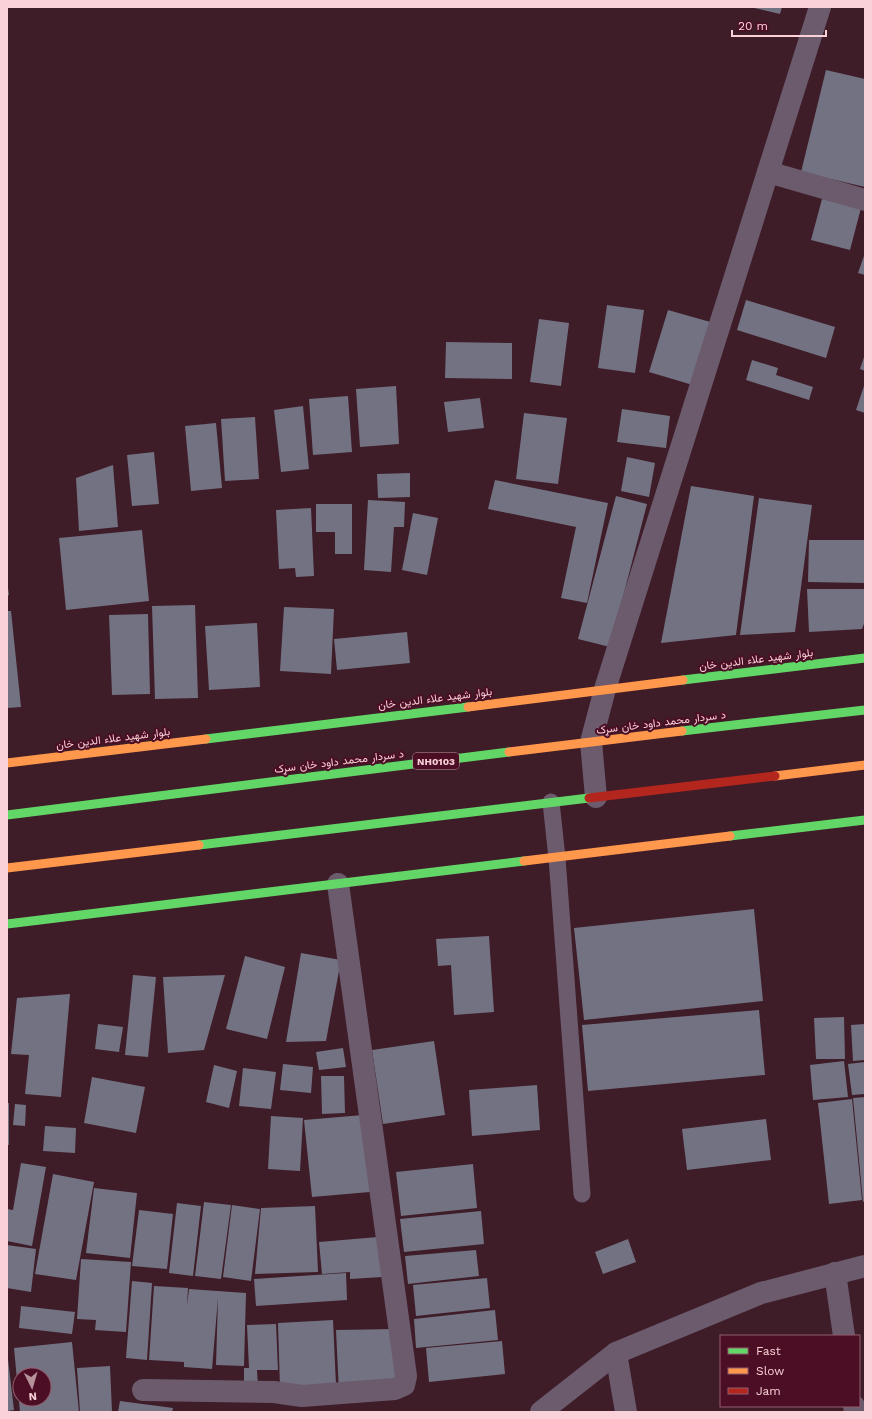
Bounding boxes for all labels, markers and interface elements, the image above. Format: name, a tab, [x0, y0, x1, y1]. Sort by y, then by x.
scale bar	[732, 12, 826, 38]
text: 20 m	[738, 19, 768, 33]
street label: بلوار شهید علاء الدین خان	[698, 646, 814, 673]
street label: بلوار شهید علاء الدین خان	[377, 685, 493, 712]
street label: د سردار محمد داود خان سړک	[596, 708, 727, 738]
street label: بلوار شهید علاء الدین خان	[55, 725, 171, 752]
street label: د سردار محمد داود خان سړک	[274, 747, 405, 777]
road number: NH0103	[413, 753, 459, 769]
legend	[720, 1335, 860, 1407]
text: Fast	[756, 1344, 781, 1358]
text: Slow	[756, 1364, 784, 1378]
north arrow	[12, 1367, 52, 1407]
text: Jam	[756, 1384, 781, 1398]
text: N	[28, 1390, 37, 1403]

